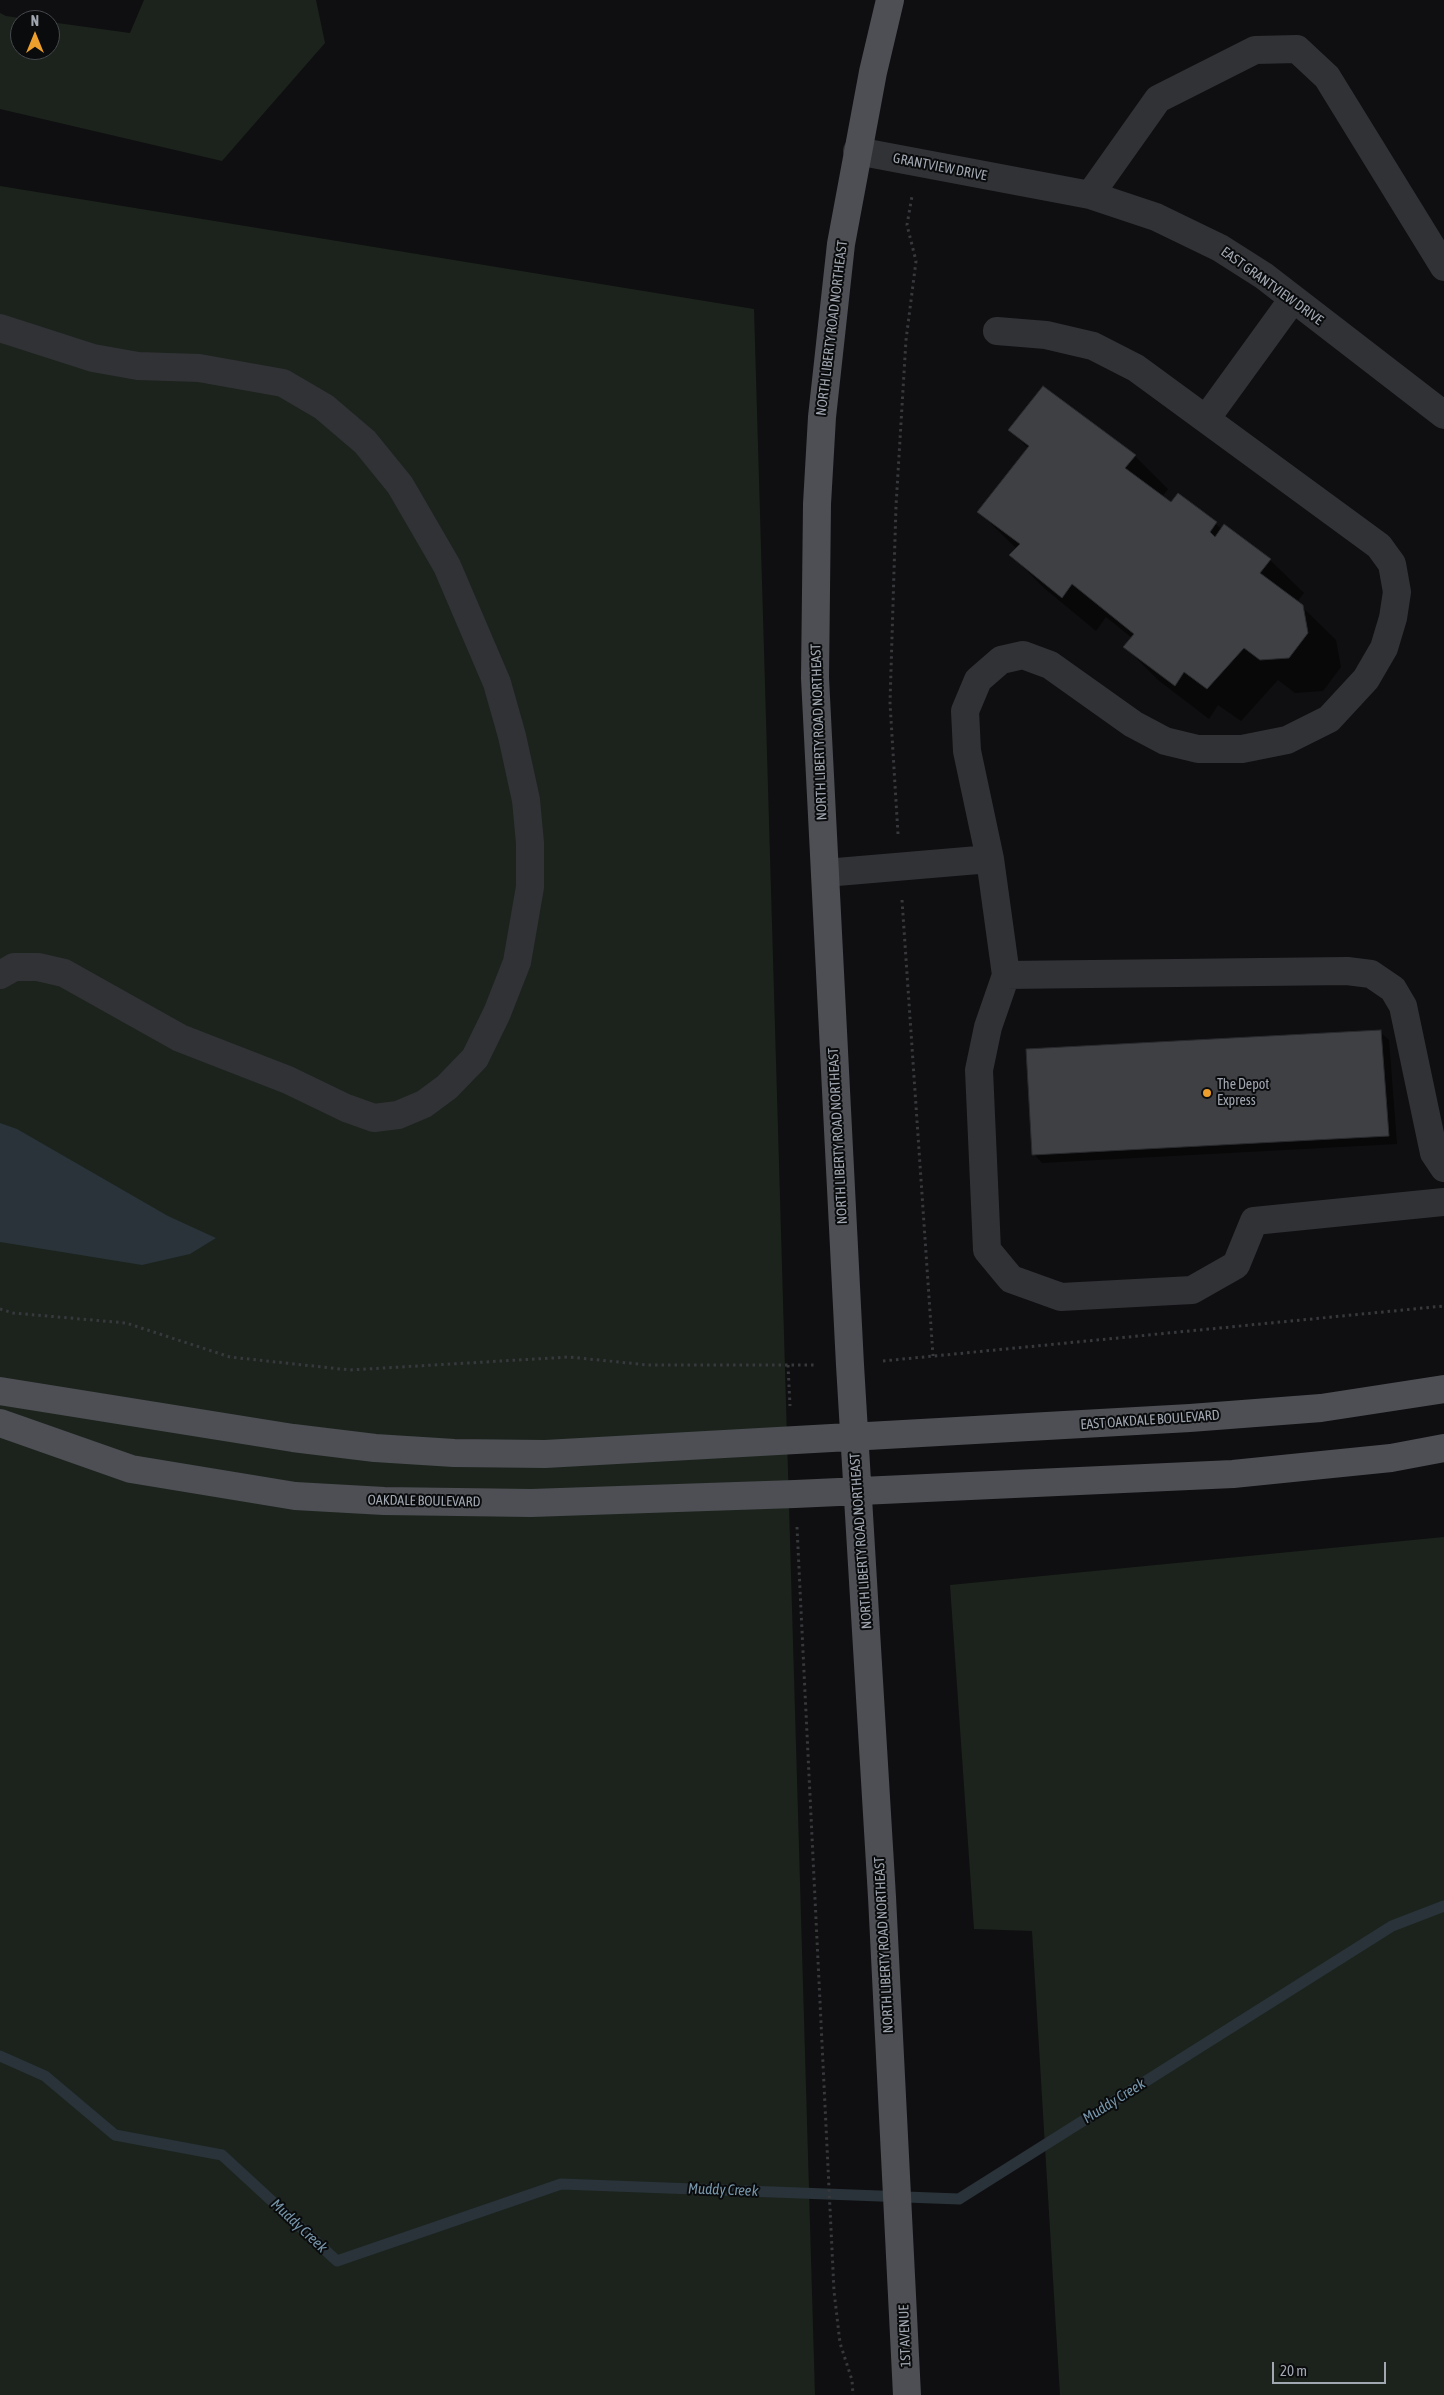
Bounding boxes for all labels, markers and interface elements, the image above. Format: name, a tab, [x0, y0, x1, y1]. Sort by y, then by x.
north arrow	[10, 10, 60, 60]
text: N	[31, 13, 39, 29]
street label: GRANTVIEW DRIVE	[892, 150, 988, 184]
street label: NORTH LIBERTY ROAD NORTHEAST	[813, 239, 851, 417]
street label: EAST GRANTVIEW DRIVE	[1218, 243, 1326, 329]
street label: NORTH LIBERTY ROAD NORTHEAST	[808, 643, 830, 821]
street label: NORTH LIBERTY ROAD NORTHEAST	[825, 1047, 851, 1225]
place label: The Depot Express	[1217, 1077, 1269, 1110]
marker: The Depot Express	[1201, 1087, 1213, 1099]
street label: EAST OAKDALE BOULEVARD	[1080, 1407, 1220, 1433]
street label: NORTH LIBERTY ROAD NORTHEAST	[846, 1452, 876, 1630]
street label: OAKDALE BOULEVARD	[368, 1492, 480, 1510]
street label: NORTH LIBERTY ROAD NORTHEAST	[871, 1856, 897, 2034]
water label: Muddy Creek	[1079, 2075, 1149, 2127]
water label: Muddy Creek	[688, 2180, 758, 2200]
water label: Muddy Creek	[267, 2195, 331, 2257]
street label: 1ST AVENUE	[896, 2305, 914, 2367]
scale bar	[1274, 2352, 1388, 2384]
text: 20 m	[1280, 2362, 1307, 2379]

